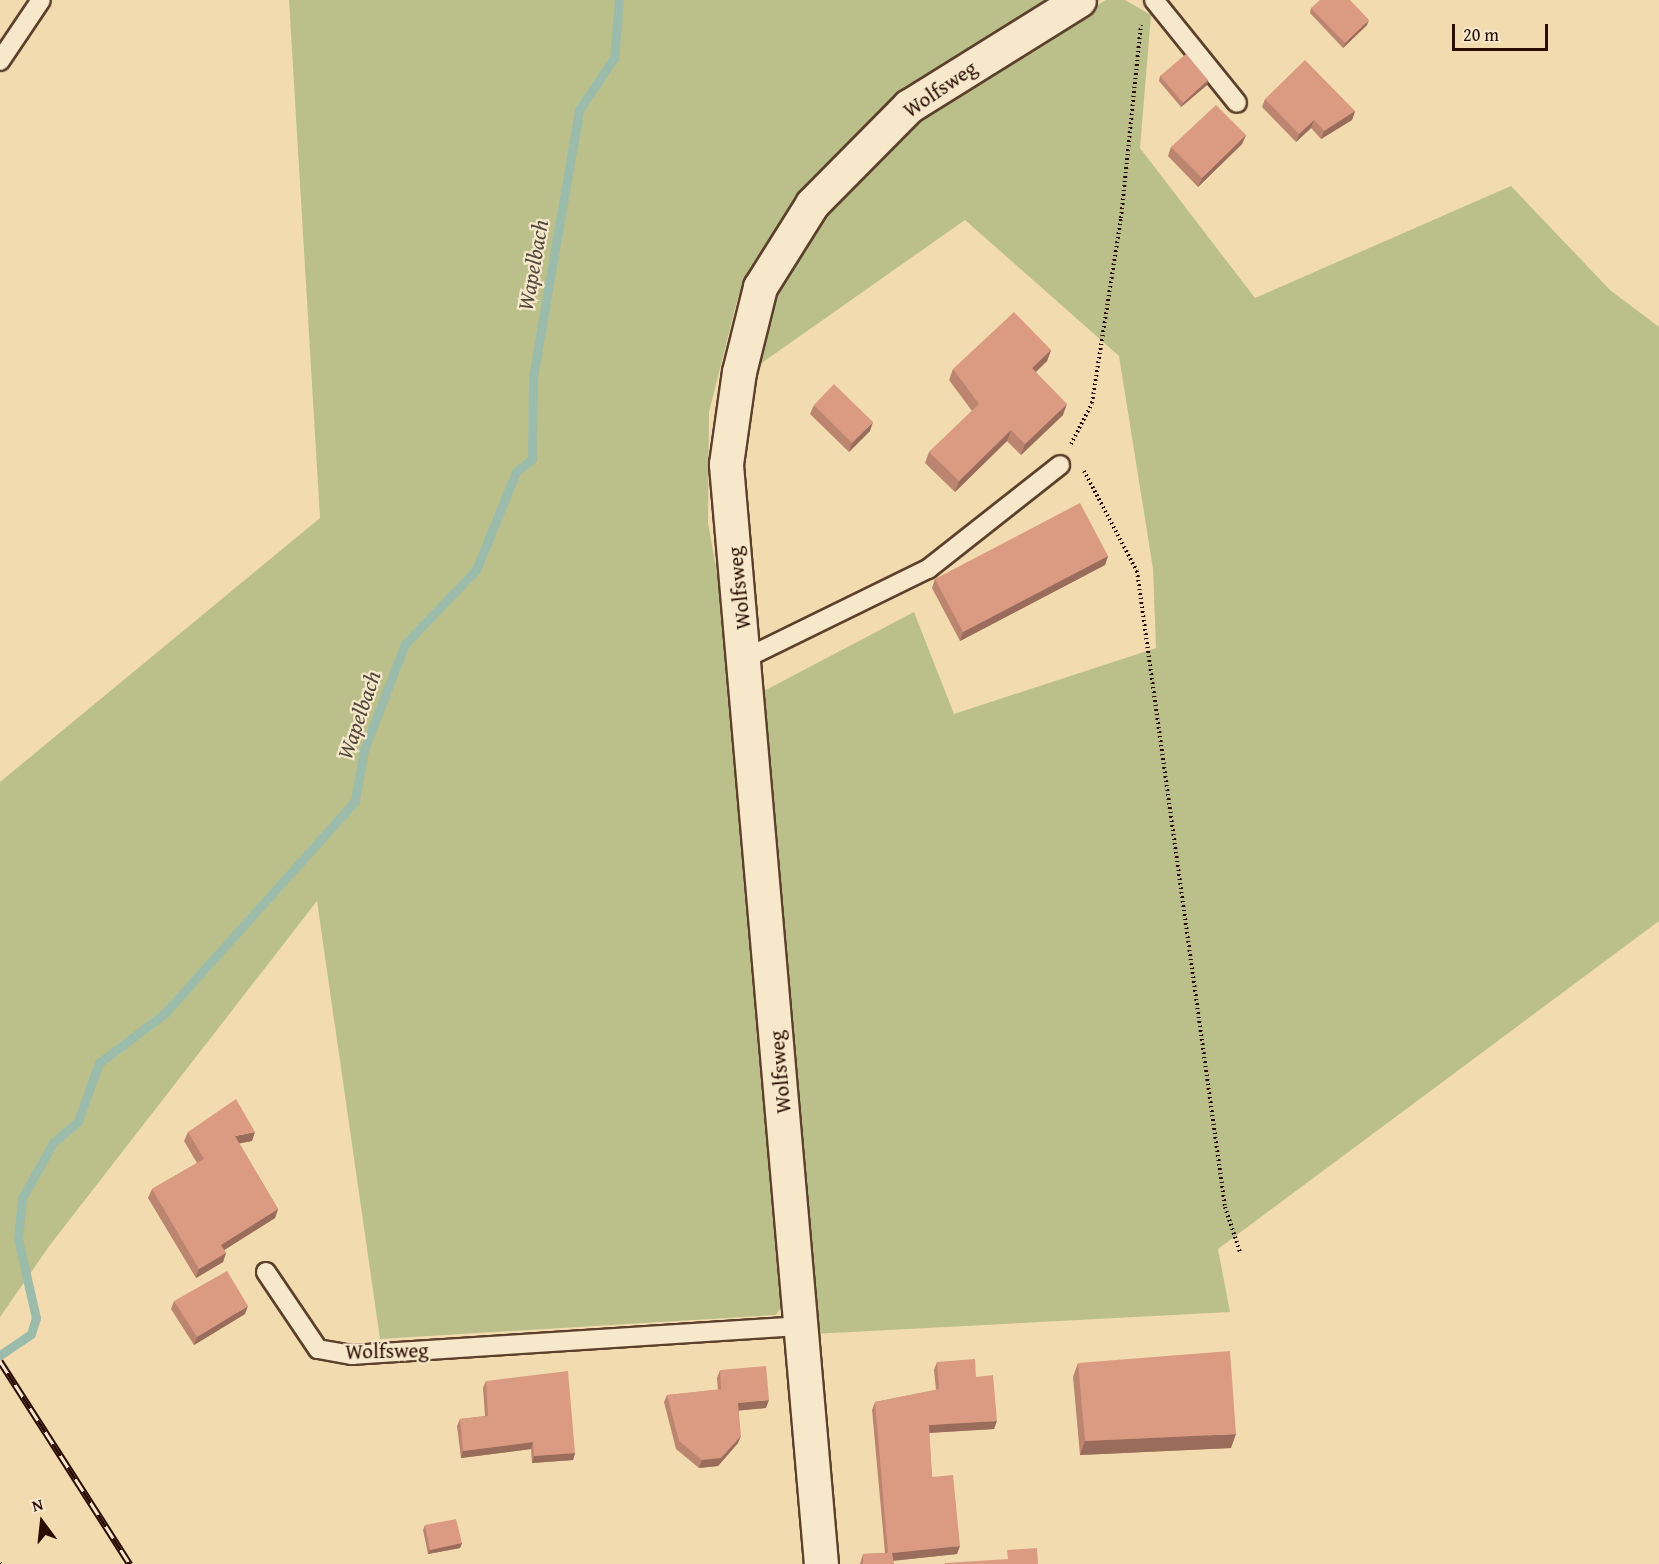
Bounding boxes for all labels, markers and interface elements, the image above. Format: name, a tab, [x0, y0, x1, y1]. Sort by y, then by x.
scale bar	[1455, 12, 1551, 50]
text: 20 m	[1463, 21, 1499, 48]
street label: Wolfsweg	[898, 55, 982, 123]
water label: Wapelbach	[512, 218, 554, 312]
street label: Wolfsweg	[722, 545, 756, 631]
water label: Wapelbach	[332, 667, 386, 763]
street label: Wolfsweg	[764, 1029, 796, 1115]
street label: Wolfsweg	[345, 1338, 429, 1364]
north arrow	[12, 1492, 72, 1552]
text: N	[29, 1492, 46, 1518]

